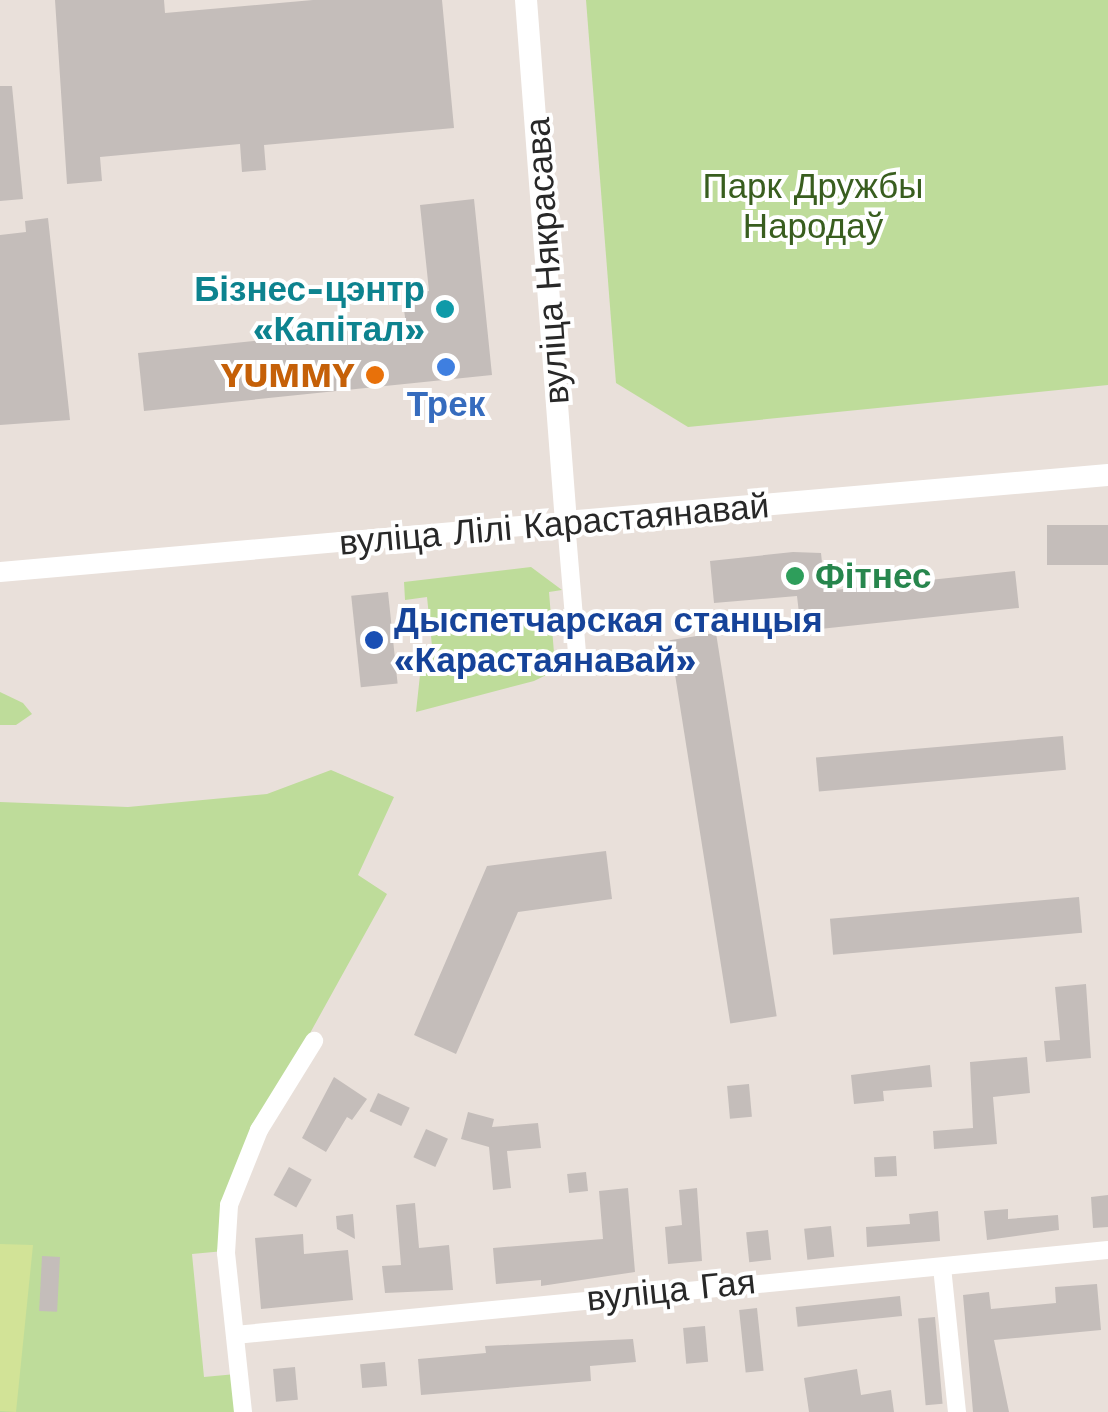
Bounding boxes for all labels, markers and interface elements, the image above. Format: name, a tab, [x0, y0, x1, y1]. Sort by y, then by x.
street label: вуліца Някрасава	[516, 116, 578, 406]
park label: Парк Дружбы Народаў	[702, 165, 924, 247]
place label: Бізнес-цэнтр «Капітал»	[194, 268, 425, 350]
marker: Бізнес-цэнтр «Капітал»	[434, 298, 456, 320]
place label: YUMMY	[220, 354, 355, 396]
marker: Трек	[435, 356, 457, 378]
marker: YUMMY	[364, 364, 386, 386]
place label: Трек	[407, 383, 485, 425]
street label: вуліца Лілі Карастаянавай	[337, 484, 771, 564]
place label: Фітнес	[815, 555, 931, 597]
marker: Фітнес	[784, 565, 806, 587]
place label: Дыспетчарская станцыя «Карастаянавай»	[394, 599, 823, 681]
marker: Дыспетчарская станцыя «Карастаянавай»	[363, 629, 385, 651]
street label: вуліца Гая	[584, 1260, 758, 1320]

